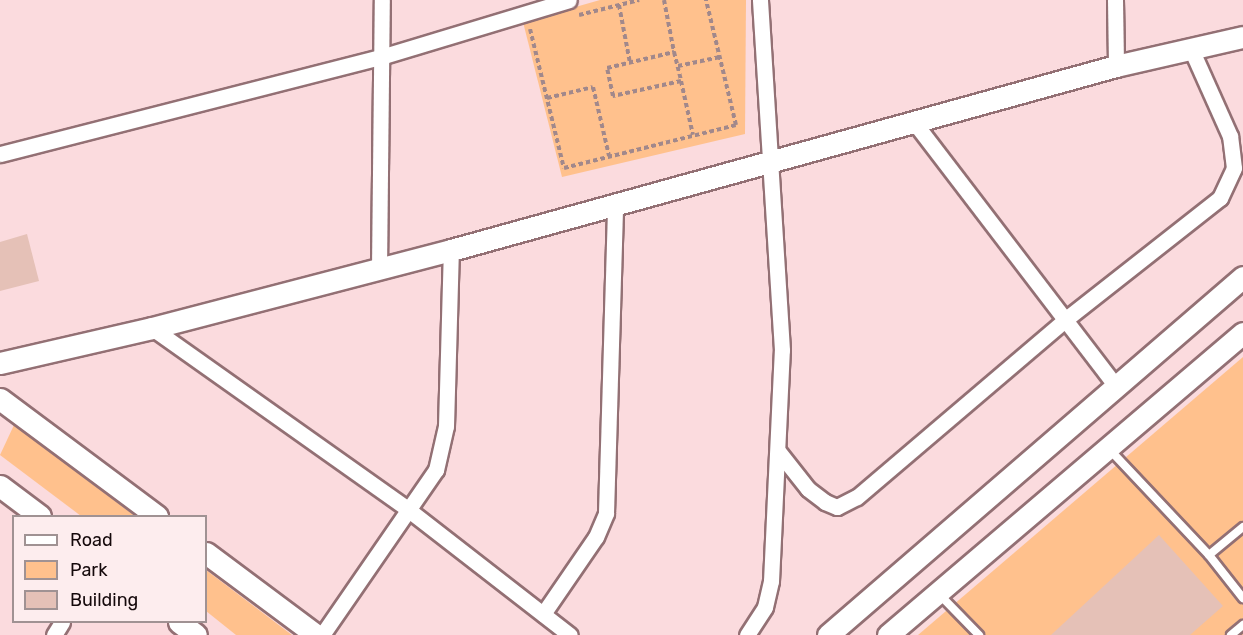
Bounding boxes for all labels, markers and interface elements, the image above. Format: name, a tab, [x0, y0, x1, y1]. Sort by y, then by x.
legend	[12, 515, 207, 623]
text: Road	[70, 529, 113, 551]
text: Park	[70, 559, 107, 581]
text: Building	[70, 589, 138, 611]

